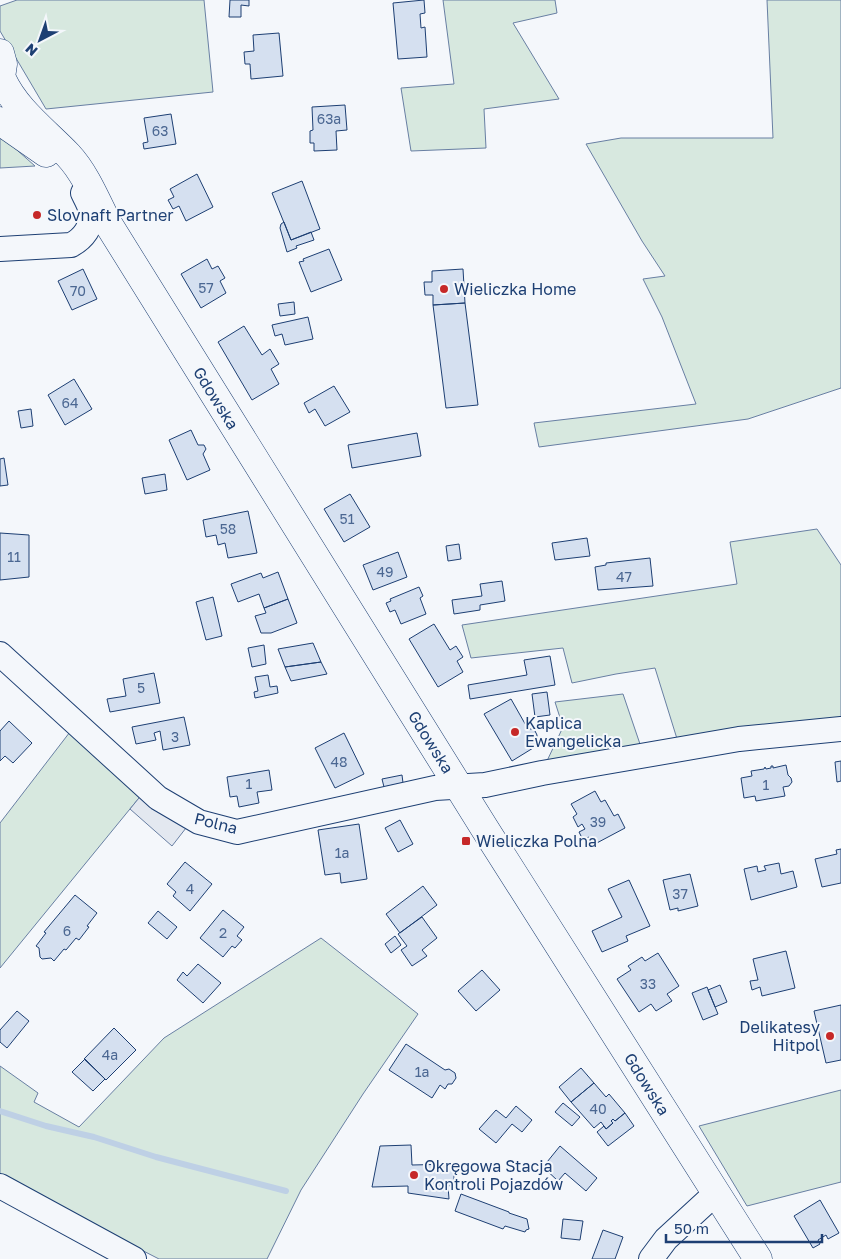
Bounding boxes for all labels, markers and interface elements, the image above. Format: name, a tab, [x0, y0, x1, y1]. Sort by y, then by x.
north arrow	[15, 15, 65, 65]
text: N	[22, 40, 41, 60]
house number: 63a	[317, 110, 341, 127]
house number: 63	[152, 122, 168, 139]
place label: Slovnaft Partner	[47, 205, 173, 225]
marker: Slovnaft Partner	[31, 209, 43, 221]
house number: 57	[198, 279, 214, 296]
place label: Wieliczka Home	[454, 279, 576, 299]
house number: 70	[70, 282, 86, 299]
marker: Wieliczka Home	[438, 283, 450, 295]
street label: Gdowska	[189, 363, 243, 433]
house number: 64	[61, 394, 79, 411]
house number: 51	[340, 510, 355, 527]
house number: 58	[220, 520, 236, 537]
house number: 11	[7, 548, 21, 565]
house number: 49	[376, 563, 394, 580]
house number: 47	[616, 568, 632, 585]
house number: 5	[137, 679, 145, 696]
street label: Gdowska	[404, 707, 458, 777]
place label: Kaplica Ewangelicka	[525, 713, 621, 751]
marker: Kaplica Ewangelicka	[509, 726, 521, 738]
house number: 3	[171, 728, 179, 745]
house number: 48	[330, 753, 348, 770]
house number: 1	[246, 775, 253, 792]
house number: 1	[763, 776, 770, 793]
street label: Polna	[192, 808, 240, 838]
house number: 39	[590, 813, 606, 830]
place label: Wieliczka Polna	[476, 831, 597, 851]
marker: Wieliczka Polna	[460, 835, 472, 847]
house number: 1a	[335, 844, 349, 861]
house number: 4	[186, 880, 194, 897]
house number: 37	[672, 885, 688, 902]
house number: 6	[63, 922, 71, 939]
house number: 2	[219, 924, 227, 941]
house number: 33	[640, 975, 656, 992]
place label: Delikatesy Hitpol	[739, 1017, 820, 1055]
marker: Delikatesy Hitpol	[824, 1030, 836, 1042]
house number: 4a	[102, 1046, 118, 1063]
street label: Gdowska	[620, 1049, 674, 1119]
house number: 1a	[415, 1063, 429, 1080]
house number: 40	[589, 1100, 607, 1117]
place label: Okręgowa Stacja Kontroli Pojazdów	[424, 1156, 563, 1194]
marker: Okręgowa Stacja Kontroli Pojazdów	[408, 1169, 420, 1181]
scale bar	[666, 1212, 822, 1244]
text: 50 m	[674, 1219, 709, 1237]

